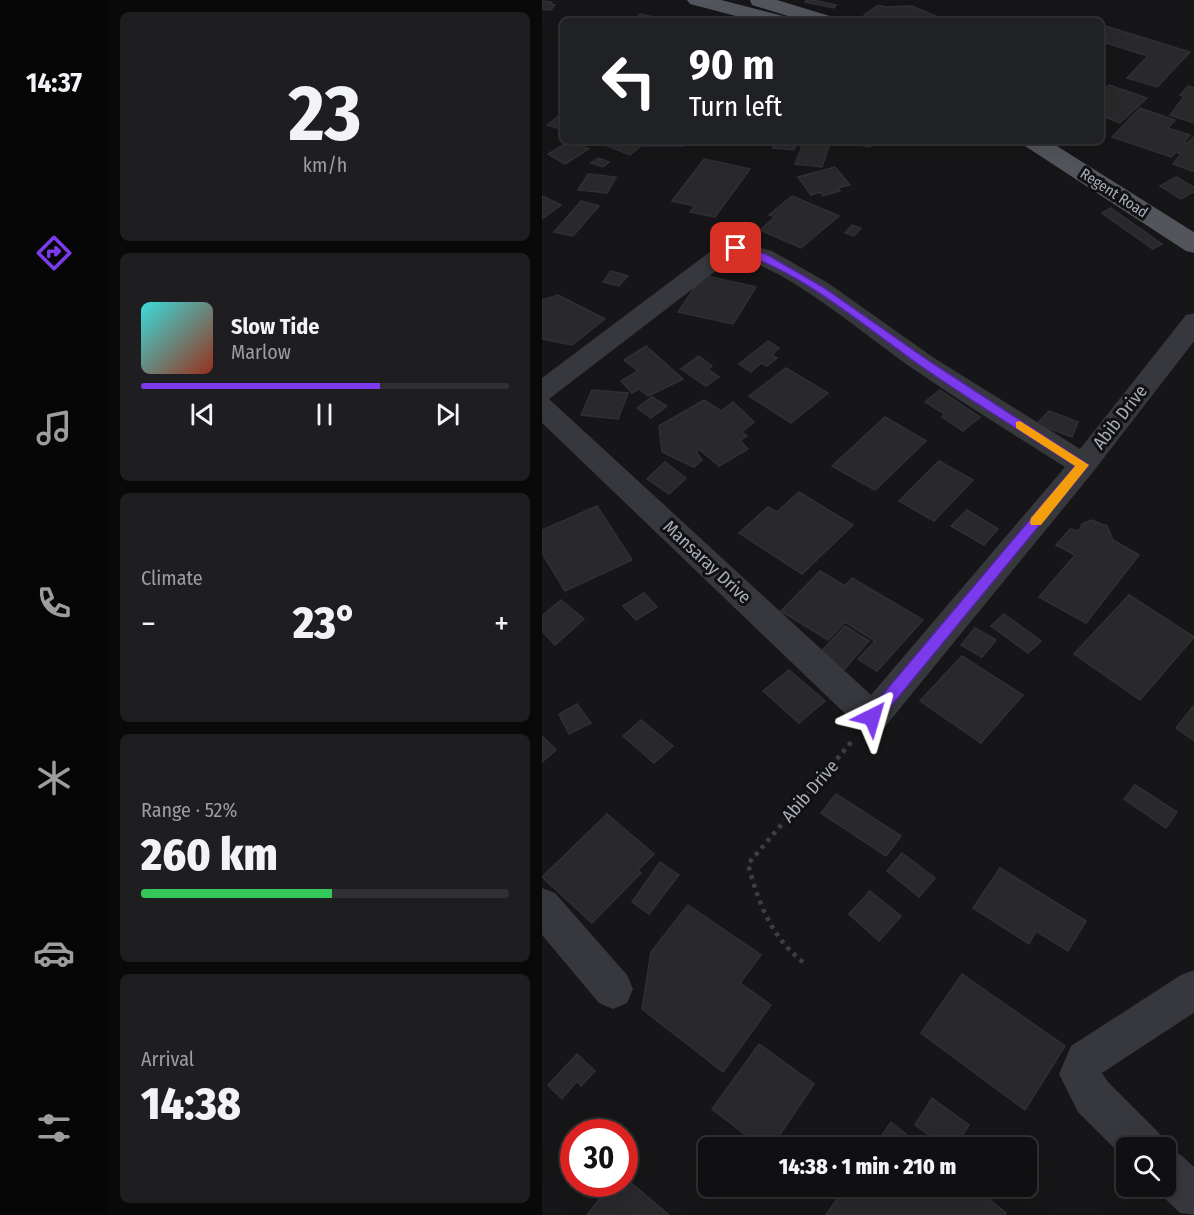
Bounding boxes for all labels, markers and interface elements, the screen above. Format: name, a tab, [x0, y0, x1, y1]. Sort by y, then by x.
text: 90 m	[689, 40, 774, 90]
icon: left	[590, 42, 668, 120]
text: 14:37	[26, 67, 82, 99]
text: 23	[288, 67, 362, 161]
text: Turn left	[689, 91, 782, 123]
text: km/h	[303, 153, 347, 177]
street label: Regent Road	[1077, 164, 1151, 222]
pin	[710, 222, 761, 273]
icon: arrive	[719, 231, 752, 264]
icon: directions	[33, 232, 75, 274]
text: Slow Tide	[231, 313, 319, 340]
text: Marlow	[231, 340, 291, 364]
street label: Abib Drive	[1088, 380, 1152, 454]
icon: previous	[186, 398, 219, 431]
icon: pause	[308, 398, 341, 431]
icon: next	[431, 398, 464, 431]
icon: music	[33, 407, 75, 449]
street label: Mansaray Drive	[658, 516, 756, 608]
text: Climate	[141, 566, 203, 590]
icon: phone	[33, 582, 75, 624]
text: 23°	[293, 596, 357, 650]
text: −	[141, 604, 156, 644]
text: +	[494, 604, 509, 644]
position arrow	[840, 685, 904, 749]
street label: Abib Drive	[777, 755, 843, 827]
icon: climate	[33, 757, 75, 799]
text: Range · 52%	[141, 798, 237, 822]
text: 260 km	[141, 828, 278, 882]
icon: car	[33, 932, 75, 974]
text: Arrival	[141, 1047, 194, 1071]
text: 14:38	[141, 1077, 241, 1131]
icon: filters	[33, 1107, 75, 1149]
speed limit sign: 30	[560, 1119, 638, 1197]
map controls	[1116, 1137, 1176, 1197]
button: search	[1116, 1137, 1176, 1197]
text: 14:38 · 1 min · 210 m	[779, 1153, 956, 1180]

